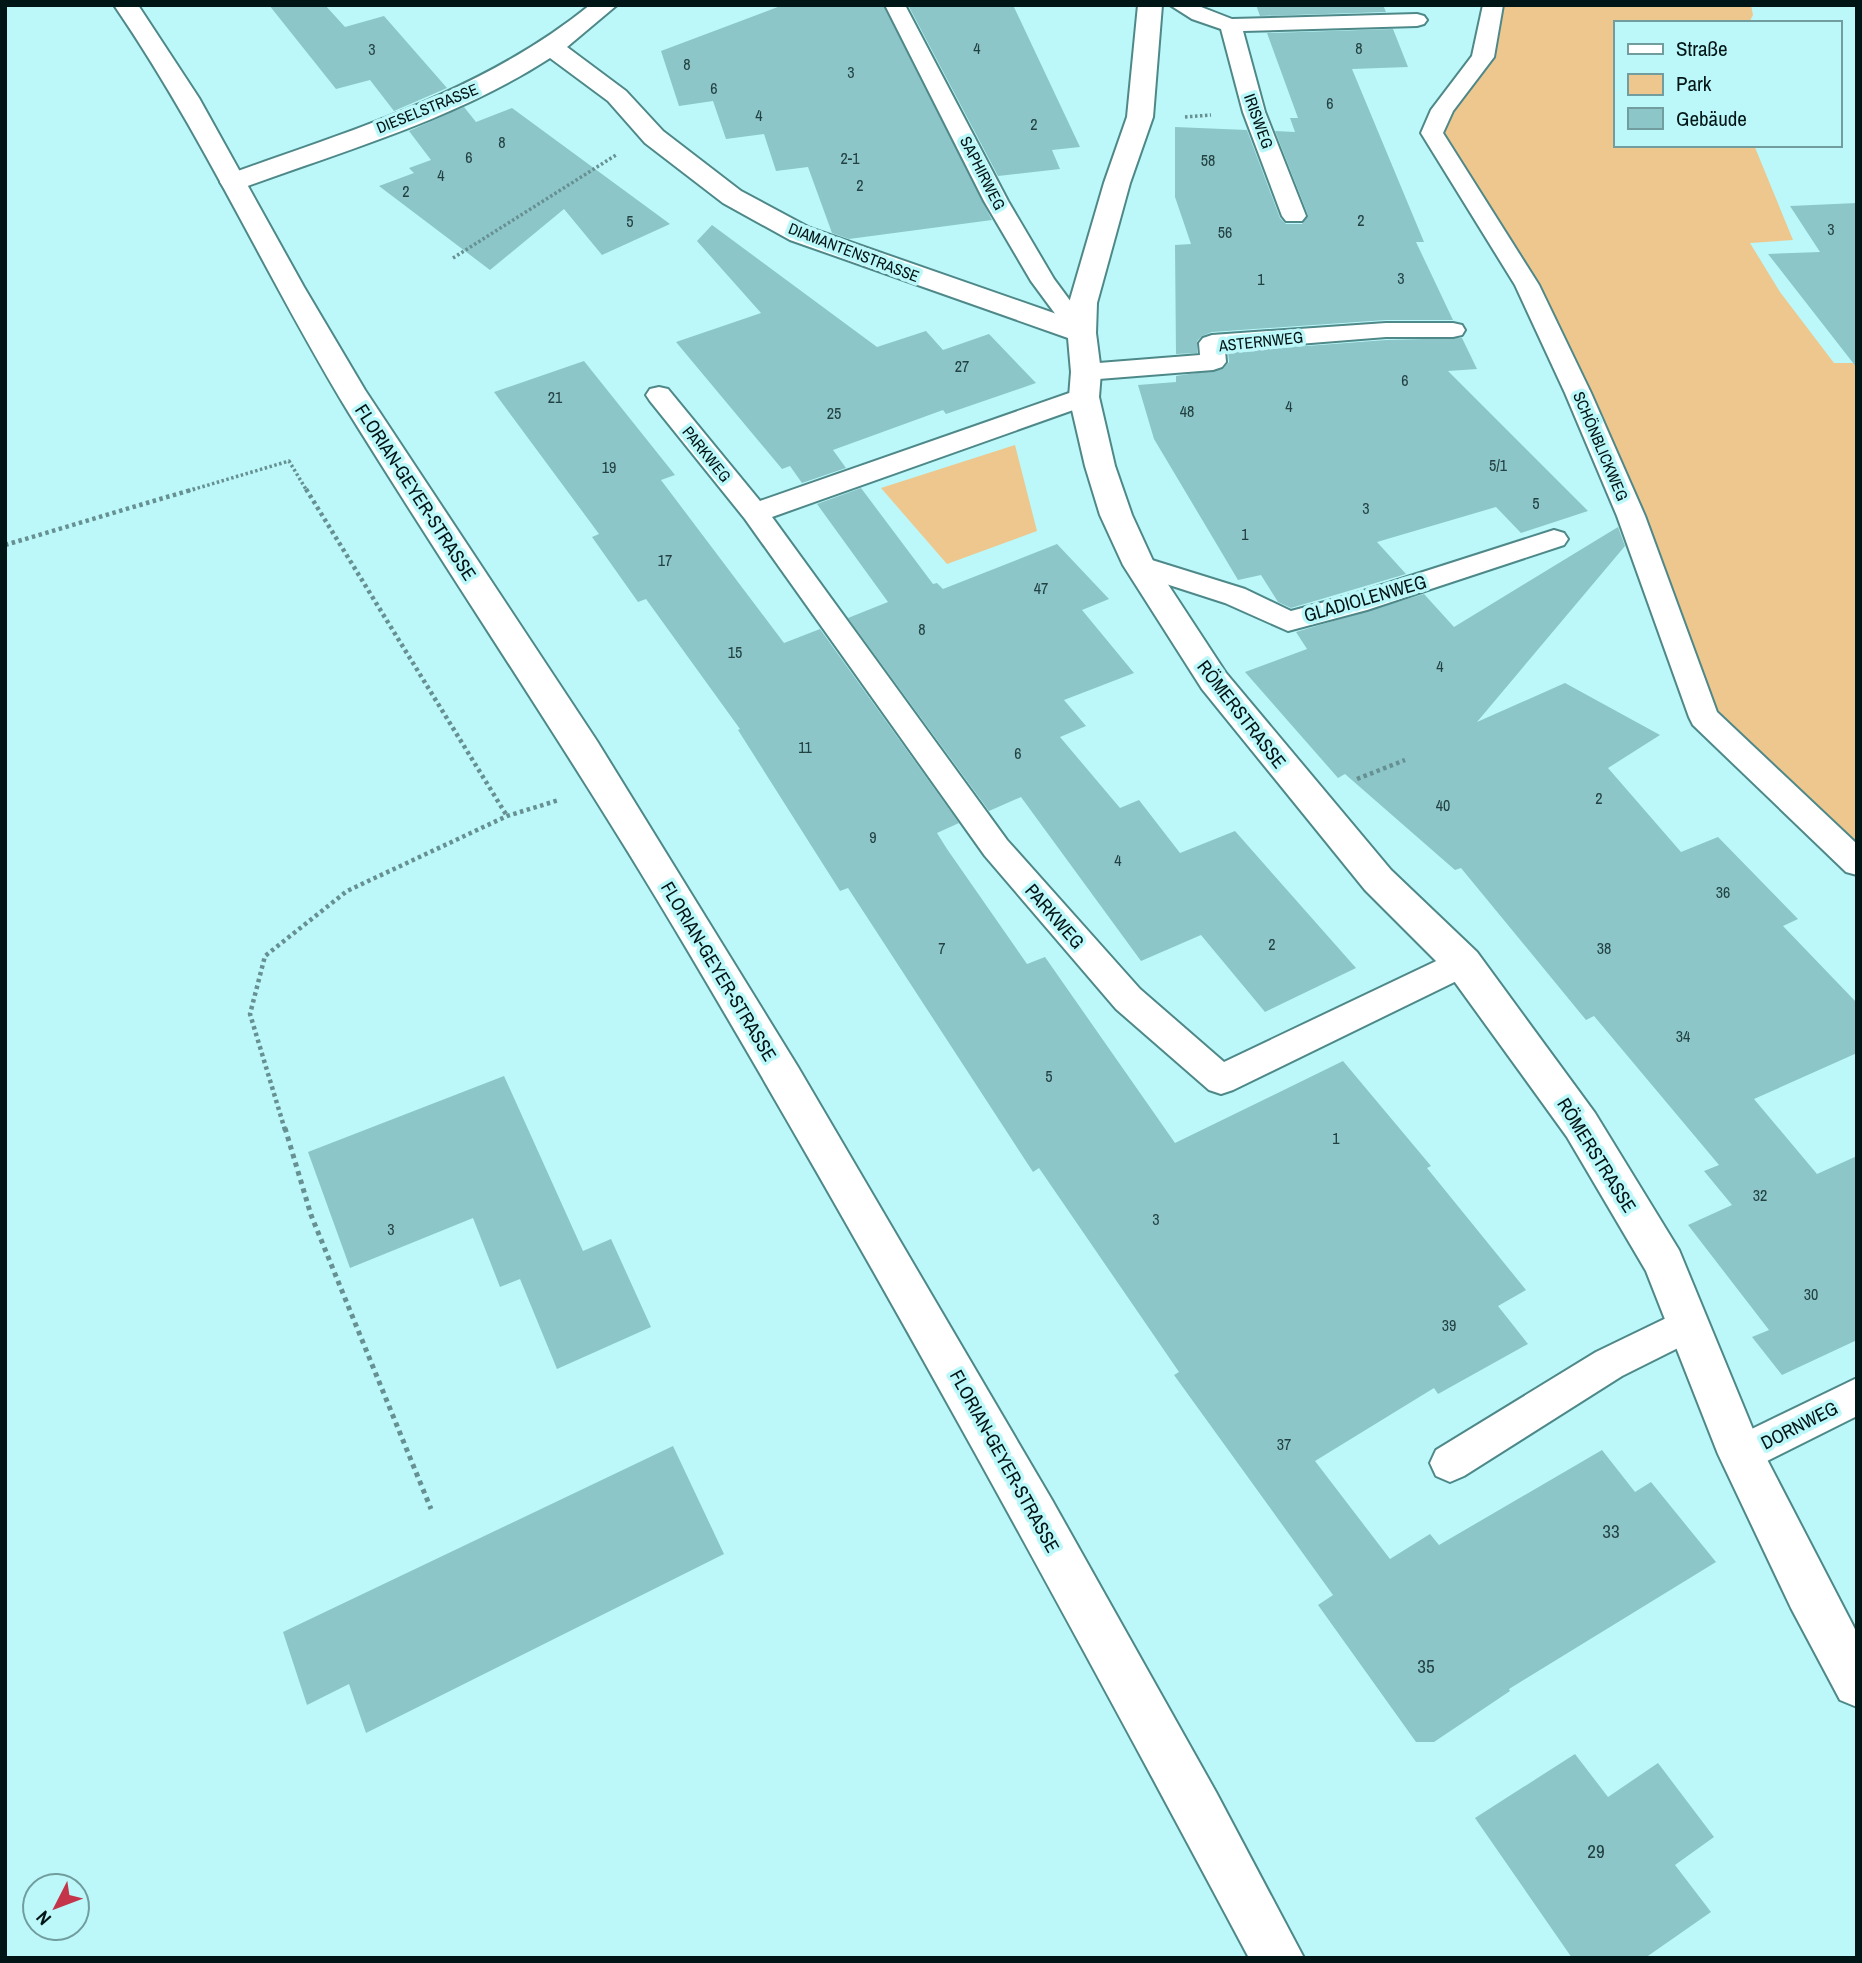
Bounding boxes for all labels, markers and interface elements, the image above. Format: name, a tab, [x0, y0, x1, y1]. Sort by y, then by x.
legend	[1614, 21, 1841, 147]
text: Straße	[1676, 34, 1728, 63]
house number: 4	[973, 37, 981, 59]
house number: 8	[1355, 37, 1363, 59]
house number: 3	[368, 38, 376, 60]
house number: 8	[683, 53, 691, 75]
house number: 3	[847, 61, 855, 83]
text: Park	[1676, 69, 1712, 98]
house number: 6	[710, 77, 718, 99]
street label: DIESELSTRASSE	[373, 78, 481, 138]
street label: IRISWEG	[1239, 91, 1279, 151]
house number: 6	[1326, 92, 1334, 114]
house number: 4	[755, 104, 763, 126]
text: Gebäude	[1676, 104, 1747, 133]
house number: 2	[1030, 113, 1038, 135]
house number: 8	[498, 131, 506, 153]
street label: SAPHIRWEG	[955, 132, 1011, 214]
house number: 6	[465, 146, 473, 168]
house number: 2-1	[841, 147, 860, 169]
house number: 58	[1201, 149, 1215, 171]
house number: 4	[437, 164, 445, 186]
house number: 2	[856, 174, 864, 196]
house number: 2	[402, 180, 410, 202]
house number: 2	[1357, 209, 1365, 231]
house number: 5	[626, 210, 634, 232]
street label: DIAMANTENSTRASSE	[785, 217, 923, 287]
house number: 3	[1827, 218, 1835, 240]
house number: 56	[1218, 221, 1232, 243]
house number: 3	[1397, 267, 1405, 289]
house number: 1	[1257, 268, 1265, 290]
street label: ASTERNWEG	[1217, 326, 1304, 356]
house number: 27	[955, 355, 969, 377]
house number: 6	[1401, 369, 1409, 391]
house number: 21	[548, 386, 563, 408]
street label: SCHÖNBLICKWEG	[1568, 388, 1634, 504]
house number: 4	[1285, 395, 1293, 417]
street label: FLORIAN-GEYER-STRASSE	[349, 399, 483, 585]
house number: 48	[1180, 400, 1194, 422]
house number: 25	[827, 402, 841, 424]
street label: PARKWEG	[678, 421, 736, 487]
house number: 5/1	[1489, 454, 1508, 476]
house number: 19	[602, 456, 616, 478]
house number: 5	[1532, 492, 1540, 514]
house number: 3	[1362, 497, 1370, 519]
house number: 1	[1241, 523, 1249, 545]
house number: 17	[658, 549, 672, 571]
street label: GLADIOLENWEG	[1301, 568, 1429, 628]
house number: 47	[1034, 577, 1048, 599]
house number: 8	[918, 618, 926, 640]
house number: 15	[728, 641, 742, 663]
street label: RÖMERSTRASSE	[1192, 654, 1292, 774]
house number: 4	[1436, 655, 1444, 677]
house number: 11	[798, 736, 813, 758]
house number: 6	[1014, 742, 1022, 764]
house number: 2	[1595, 787, 1603, 809]
house number: 40	[1436, 794, 1450, 816]
house number: 9	[869, 826, 877, 848]
house number: 4	[1114, 849, 1122, 871]
street label: FLORIAN-GEYER-STRASSE	[655, 876, 783, 1066]
street label: PARKWEG	[1019, 878, 1091, 954]
house number: 36	[1716, 881, 1730, 903]
house number: 2	[1268, 933, 1276, 955]
house number: 7	[938, 937, 946, 959]
house number: 38	[1597, 937, 1611, 959]
house number: 34	[1676, 1025, 1690, 1047]
house number: 5	[1045, 1065, 1053, 1087]
street label: RÖMERSTRASSE	[1551, 1093, 1643, 1217]
house number: 1	[1332, 1127, 1340, 1149]
house number: 32	[1753, 1184, 1767, 1206]
house number: 3	[1152, 1208, 1160, 1230]
house number: 3	[387, 1218, 395, 1240]
house number: 30	[1804, 1283, 1818, 1305]
house number: 39	[1442, 1314, 1456, 1336]
street label: FLORIAN-GEYER-STRASSE	[944, 1365, 1066, 1557]
street label: DORNWEG	[1756, 1395, 1842, 1455]
house number: 37	[1277, 1433, 1291, 1455]
house number: 33	[1602, 1518, 1620, 1544]
house number: 35	[1417, 1653, 1435, 1679]
house number: 29	[1587, 1838, 1605, 1864]
north arrow	[21, 1872, 91, 1942]
text: N	[30, 1905, 57, 1931]

